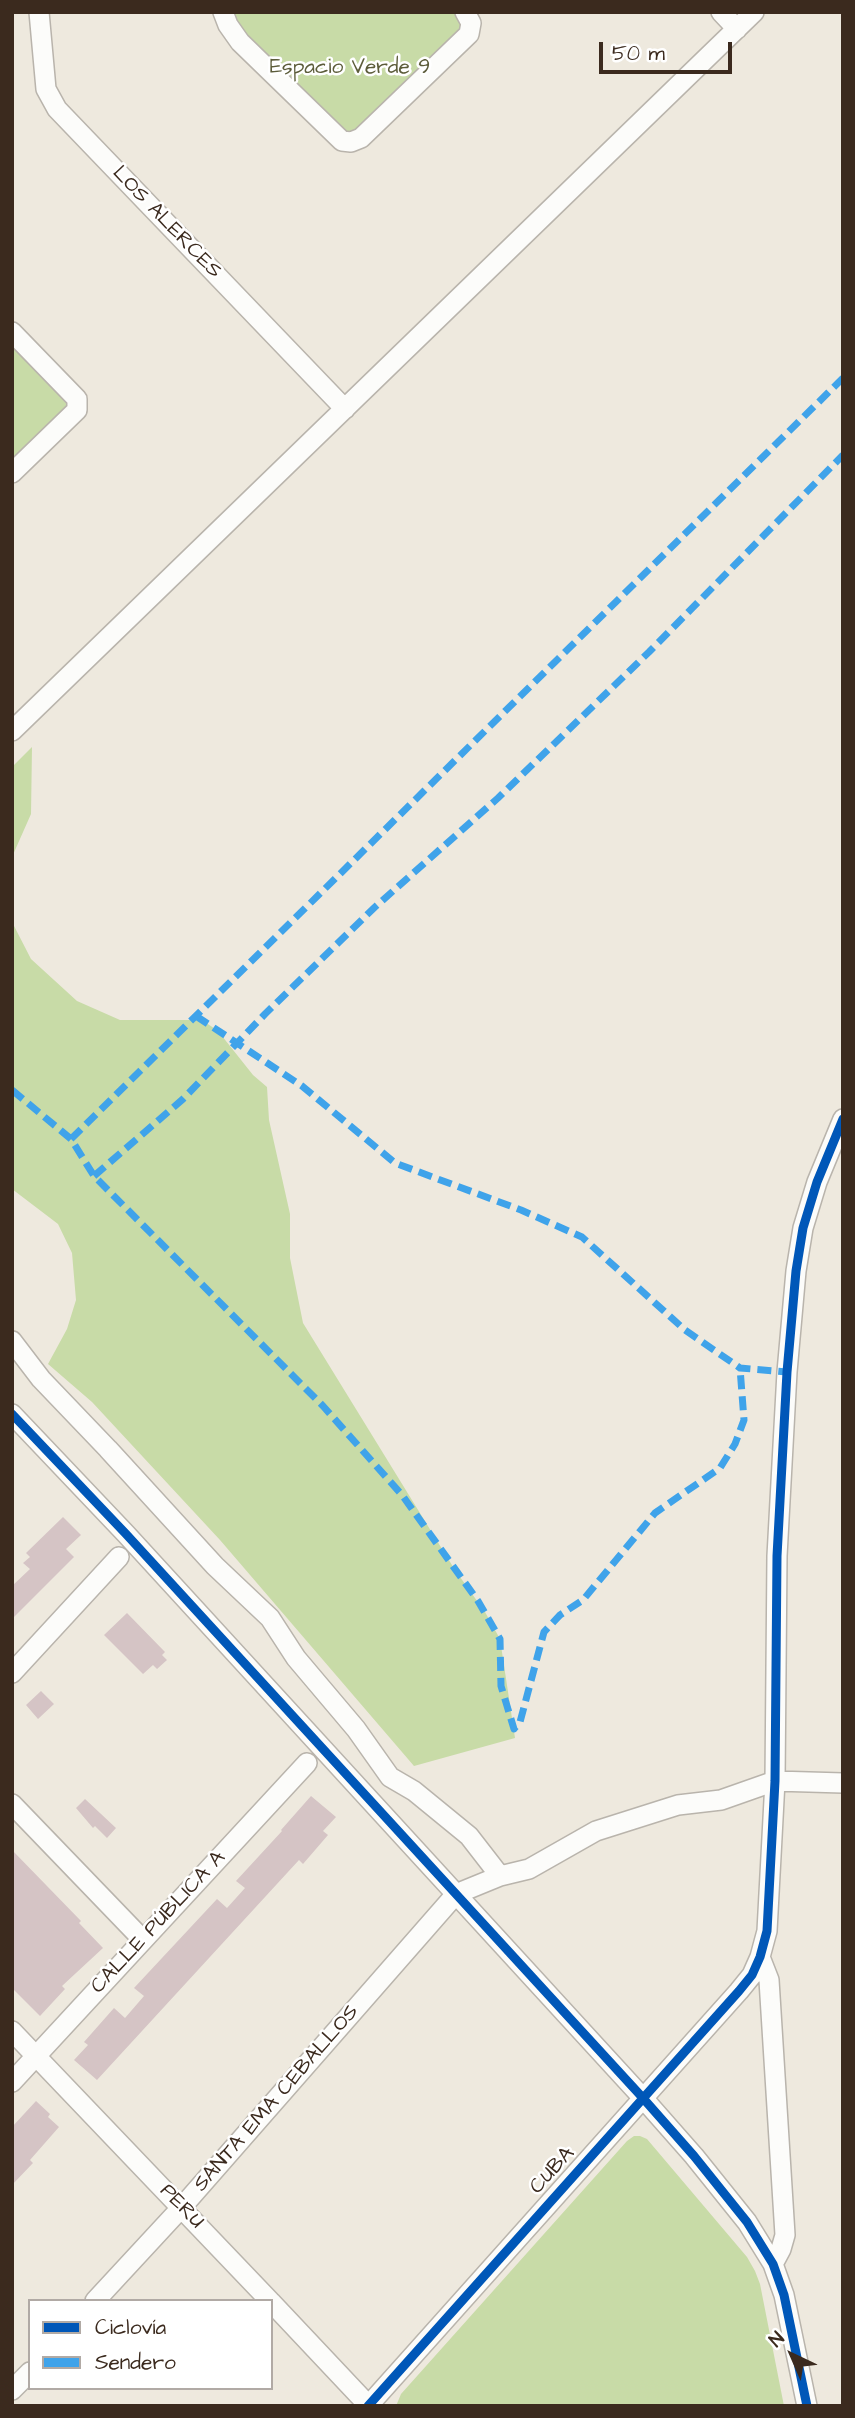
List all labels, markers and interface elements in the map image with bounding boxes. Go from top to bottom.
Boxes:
scale bar [603,28,736,72]
text: 50 m [612,39,665,68]
park label: Espacio Verde 9 [270,56,430,82]
street label: LOS ALERCES [106,161,226,285]
street label: CALLE PÚBLICA A [86,1846,232,2000]
street label: SANTA EMA CEBALLOS [189,2001,365,2197]
street label: CUBA [525,2142,581,2200]
street label: PERU [154,2179,208,2235]
legend [28,2299,273,2390]
text: Ciclovía [95,2313,166,2342]
north arrow [757,2320,827,2390]
text: N [763,2326,791,2353]
text: Sendero [95,2348,176,2377]

